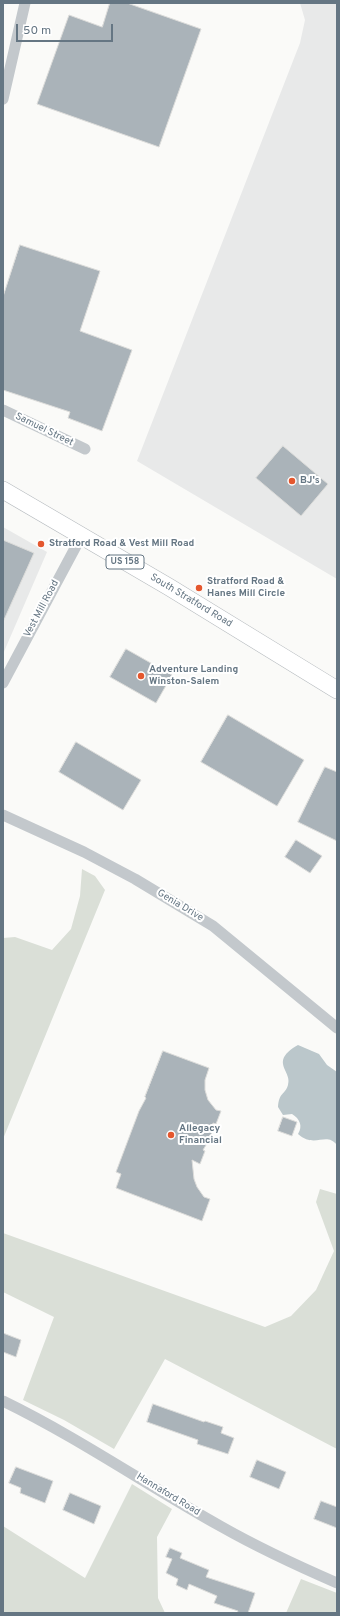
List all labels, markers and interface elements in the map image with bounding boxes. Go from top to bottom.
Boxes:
scale bar [18,16,115,42]
text: 50 m [23,23,51,39]
street label: Samuel Street [13,411,75,449]
place label: BJ's [300,475,320,487]
marker: BJ's [287,476,297,486]
place label: Stratford Road & Vest Mill Road [49,538,194,550]
marker: Stratford Road & Vest Mill Road [36,539,46,549]
road number: US 158 [106,555,144,569]
street label: South Stratford Road [148,572,234,630]
place label: Stratford Road & Hanes Mill Circle [207,576,285,600]
street label: Vest Mill Road [22,578,62,640]
marker: Stratford Road & Hanes Mill Circle [194,583,204,593]
place label: Adventure Landing Winston-Salem [149,664,238,688]
marker: Adventure Landing Winston-Salem [136,671,146,681]
street label: Genia Drive [155,888,205,924]
place label: Allegacy Financial [179,1123,222,1146]
marker: Allegacy Financial [166,1130,176,1140]
street label: Hannaford Road [134,1471,202,1519]

